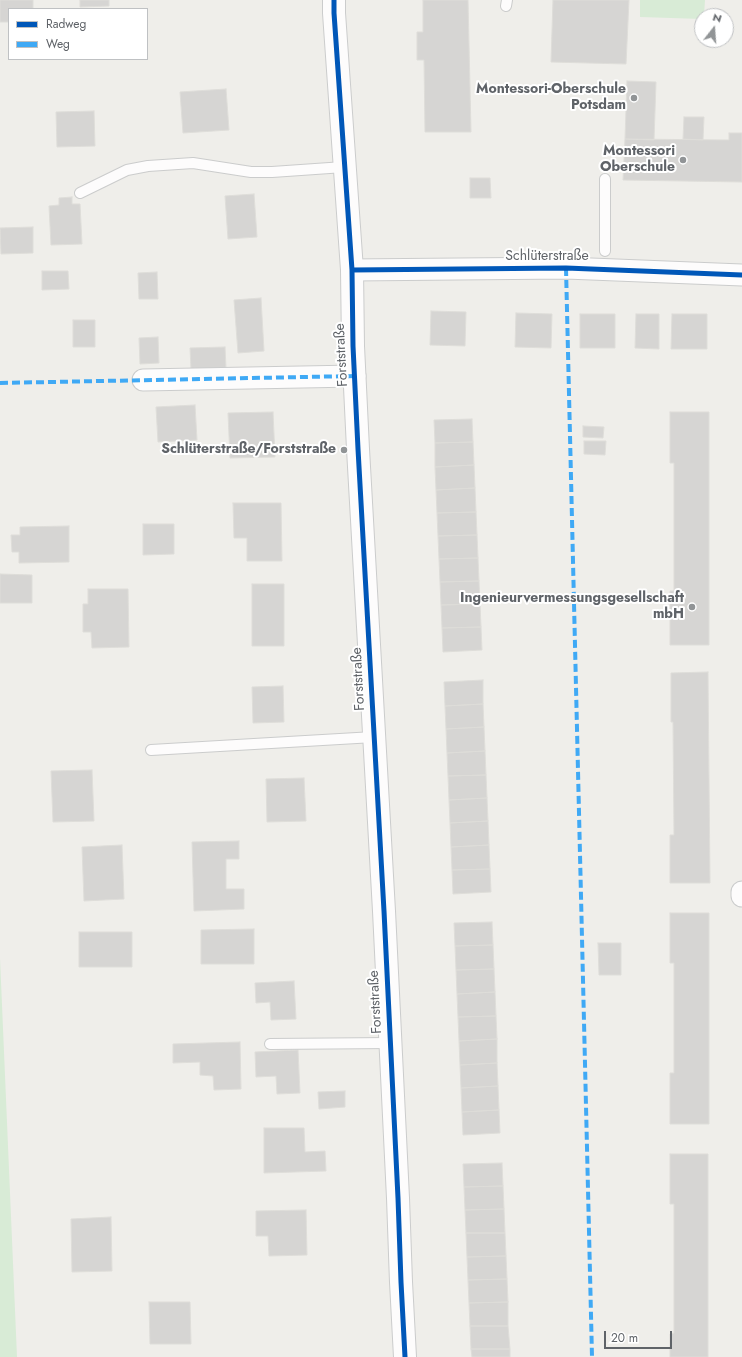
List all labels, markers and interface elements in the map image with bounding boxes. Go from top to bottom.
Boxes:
legend [8,8,148,60]
north arrow [694,8,734,48]
text: N [711,9,724,26]
text: Radweg [46,15,86,33]
text: Weg [46,35,70,53]
place label: Montessori-Oberschule Potsdam [476,82,626,114]
marker: Montessori-Oberschule Potsdam [629,93,639,103]
place label: Montessori Oberschule [600,144,675,176]
marker: Montessori Oberschule [678,155,688,165]
street label: Schlüterstraße [505,249,589,265]
street label: Forststraße [332,323,352,387]
place label: Schlüterstraße/Forststraße [161,442,336,458]
marker: Schlüterstraße/Forststraße [339,445,349,455]
place label: Ingenieurvermessungsgesellschaft mbH [460,591,684,624]
marker: Ingenieurvermessungsgesellschaft mbH [687,602,697,612]
street label: Forststraße [349,647,369,711]
street label: Forststraße [366,970,386,1034]
scale bar [606,1323,674,1349]
text: 20 m [611,1329,638,1347]

